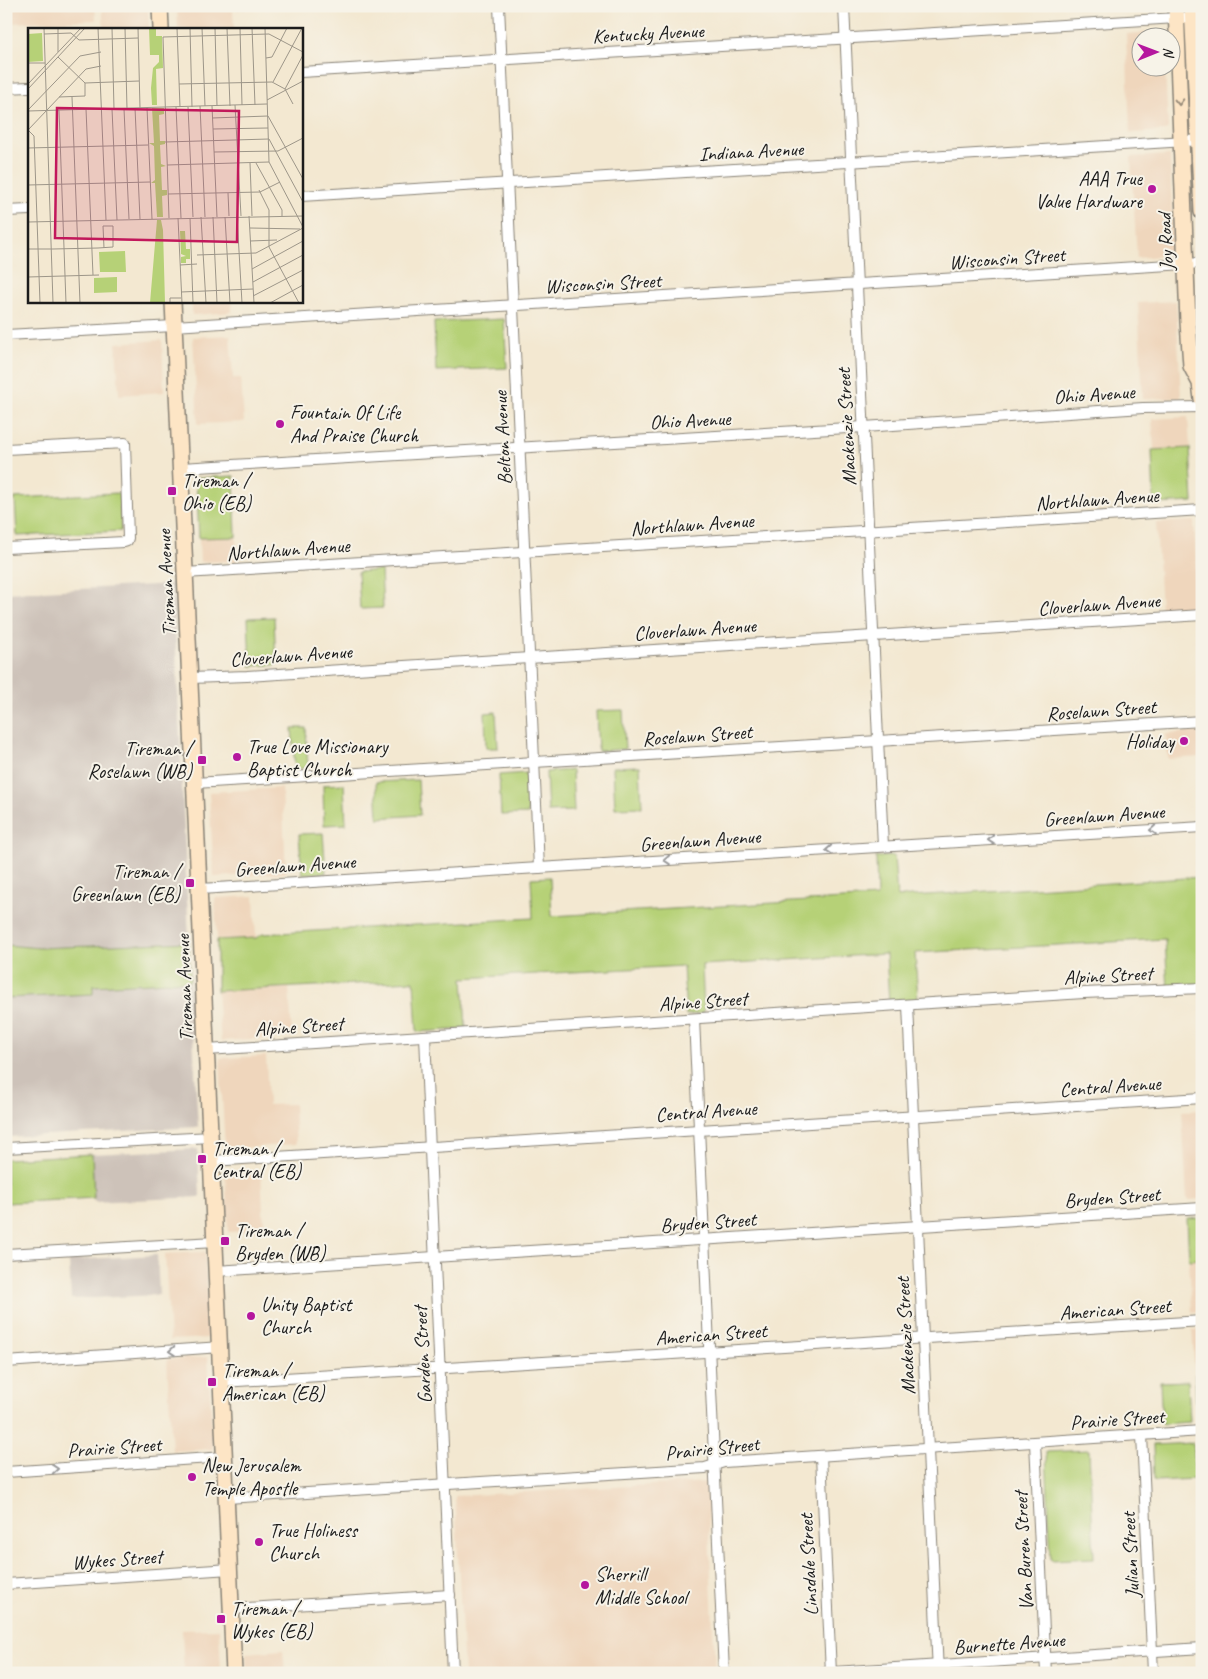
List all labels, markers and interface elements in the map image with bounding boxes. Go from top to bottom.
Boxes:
street label: Kentucky Avenue [592,18,706,49]
inset map [28,28,302,302]
north arrow [1130,28,1180,78]
text: N [1160,47,1177,59]
one-way arrow [1174,98,1184,106]
street label: Indiana Avenue [698,136,805,167]
place label: AAA True Value Hardware [1035,166,1143,214]
marker: AAA True Value Hardware [1146,183,1158,195]
street label: Joy Road [1151,209,1180,272]
street label: Wisconsin Street [948,242,1068,275]
street label: Wisconsin Street [544,268,664,299]
street label: Mackenzie Street [831,365,862,486]
street label: Ohio Avenue [1053,379,1137,410]
street label: Belton Avenue [487,389,517,486]
place label: Fountain Of Life And Praise Church [290,400,419,448]
street label: Ohio Avenue [649,406,733,435]
marker: Fountain Of Life And Praise Church [274,418,286,430]
place label: Tireman / Ohio (EB) [182,468,254,516]
street label: Northlawn Avenue [1035,483,1161,516]
marker: Tireman / Ohio (EB) [166,485,178,497]
street label: Northlawn Avenue [630,508,756,541]
street label: Tireman Avenue [151,527,182,637]
street label: Northlawn Avenue [226,533,352,566]
street label: Cloverlawn Avenue [1037,588,1162,621]
street label: Cloverlawn Avenue [633,613,758,646]
street label: Cloverlawn Avenue [229,639,354,672]
street label: Roselawn Street [1045,694,1159,727]
street label: Roselawn Street [641,719,755,752]
place label: Holiday [1126,729,1176,754]
place label: True Love Missionary Baptist Church [247,734,390,782]
marker: Holiday [1178,735,1190,747]
place label: Tireman / Roselawn (WB) [87,736,196,784]
marker: True Love Missionary Baptist Church [231,751,243,763]
marker: Tireman / Roselawn (WB) [196,754,208,766]
street label: Greenlawn Avenue [1043,799,1167,832]
street label: Greenlawn Avenue [639,824,763,857]
one-way arrow [1149,824,1157,835]
one-way arrow [987,834,995,845]
one-way arrow [824,844,832,855]
street label: Greenlawn Avenue [234,849,358,882]
one-way arrow [662,854,670,865]
place label: Tireman / Greenlawn (EB) [71,859,184,907]
marker: Tireman / Greenlawn (EB) [184,877,196,889]
street label: Tireman Avenue [170,933,199,1042]
street label: Alpine Street [1063,961,1156,990]
street label: Alpine Street [658,986,751,1017]
street label: Alpine Street [254,1011,347,1042]
street label: Central Avenue [1059,1070,1163,1102]
street label: Central Avenue [655,1095,759,1127]
place label: Tireman / Central (EB) [212,1136,303,1184]
marker: Tireman / Central (EB) [196,1153,208,1165]
street label: Bryden Street [1063,1182,1163,1213]
street label: Bryden Street [659,1207,759,1238]
place label: Tireman / Bryden (WB) [235,1218,327,1266]
marker: Tireman / Bryden (WB) [219,1235,231,1247]
street label: Mackenzie Street [890,1274,921,1395]
place label: Unity Baptist Church [261,1292,354,1340]
street label: American Street [1059,1293,1174,1326]
street label: Garden Street [407,1302,438,1404]
marker: Unity Baptist Church [245,1310,257,1322]
street label: American Street [655,1318,770,1351]
one-way arrow [168,1345,176,1356]
place label: Tireman / American (EB) [222,1358,326,1406]
marker: Tireman / American (EB) [206,1376,218,1388]
street label: Prairie Street [1069,1404,1167,1435]
street label: Prairie Street [664,1431,763,1466]
street label: Prairie Street [66,1432,164,1463]
place label: New Jerusalem Temple Apostle [202,1453,303,1501]
one-way arrow [51,1463,59,1474]
marker: New Jerusalem Temple Apostle [186,1471,198,1483]
street label: Van Buren Street [1008,1487,1039,1611]
street label: Julian Street [1116,1509,1145,1599]
street label: Linsdale Street [793,1511,824,1617]
place label: True Holiness Church [269,1518,359,1566]
marker: True Holiness Church [253,1536,265,1548]
street label: Wykes Street [71,1544,166,1575]
place label: Sherrill Middle School [595,1562,690,1610]
marker: Sherrill Middle School [579,1579,591,1591]
place label: Tireman / Wykes (EB) [231,1596,314,1644]
marker: Tireman / Wykes (EB) [215,1613,227,1625]
street label: Burnette Avenue [953,1627,1067,1660]

